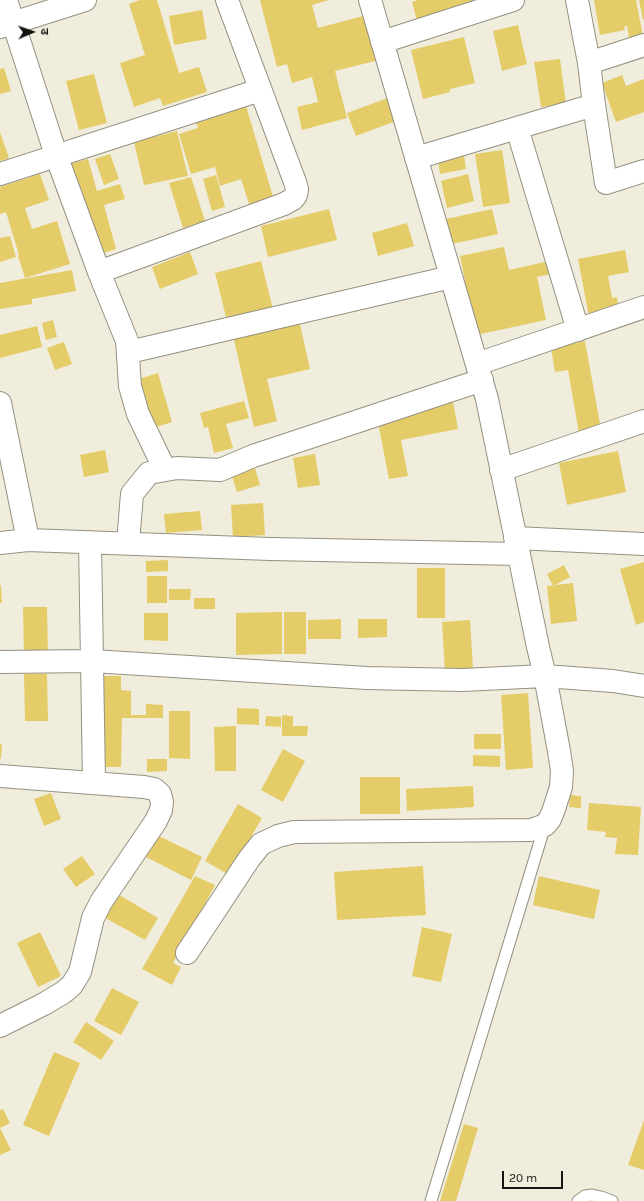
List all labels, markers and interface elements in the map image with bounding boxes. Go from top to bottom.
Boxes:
north arrow [12,12,52,52]
text: उ [38,28,51,35]
scale bar [504,1163,565,1189]
text: 20 m [509,1171,537,1185]

